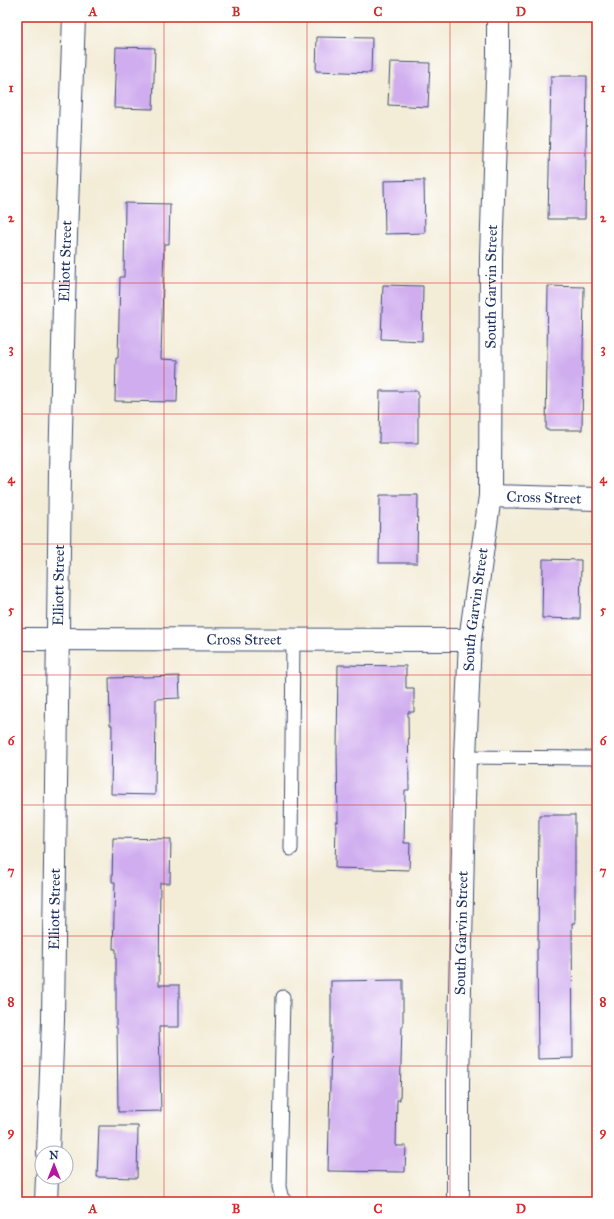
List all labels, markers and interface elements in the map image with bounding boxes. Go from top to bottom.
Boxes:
text: A [88,4,98,20]
text: B [232,4,241,20]
text: C [374,4,383,20]
text: D [516,4,526,20]
text: 1 [8,80,14,96]
text: 1 [600,80,606,96]
text: 2 [8,210,15,226]
text: 2 [600,210,607,226]
street label: Elliott Street [55,219,76,302]
street label: South Garvin Street [482,223,501,349]
text: 3 [8,341,14,357]
text: 3 [600,341,606,357]
text: 4 [7,471,15,487]
text: 4 [599,471,607,487]
street label: Cross Street [506,487,582,508]
street label: Elliott Street [49,543,68,626]
street label: South Garvin Street [460,546,492,672]
text: 5 [8,602,15,618]
text: 5 [600,602,607,618]
street label: Cross Street [206,630,282,649]
text: 6 [8,733,16,749]
text: 6 [600,733,608,749]
text: 7 [8,863,15,879]
text: 7 [600,863,607,879]
street label: Elliott Street [45,867,64,950]
street label: South Garvin Street [451,870,472,995]
text: 8 [8,994,15,1010]
text: 8 [600,994,607,1010]
text: 9 [8,1124,15,1140]
text: 9 [600,1124,607,1140]
north arrow [34,1145,74,1185]
text: N [49,1149,59,1162]
text: A [88,1201,98,1217]
text: B [232,1201,241,1217]
text: C [374,1201,383,1217]
text: D [516,1201,526,1217]

